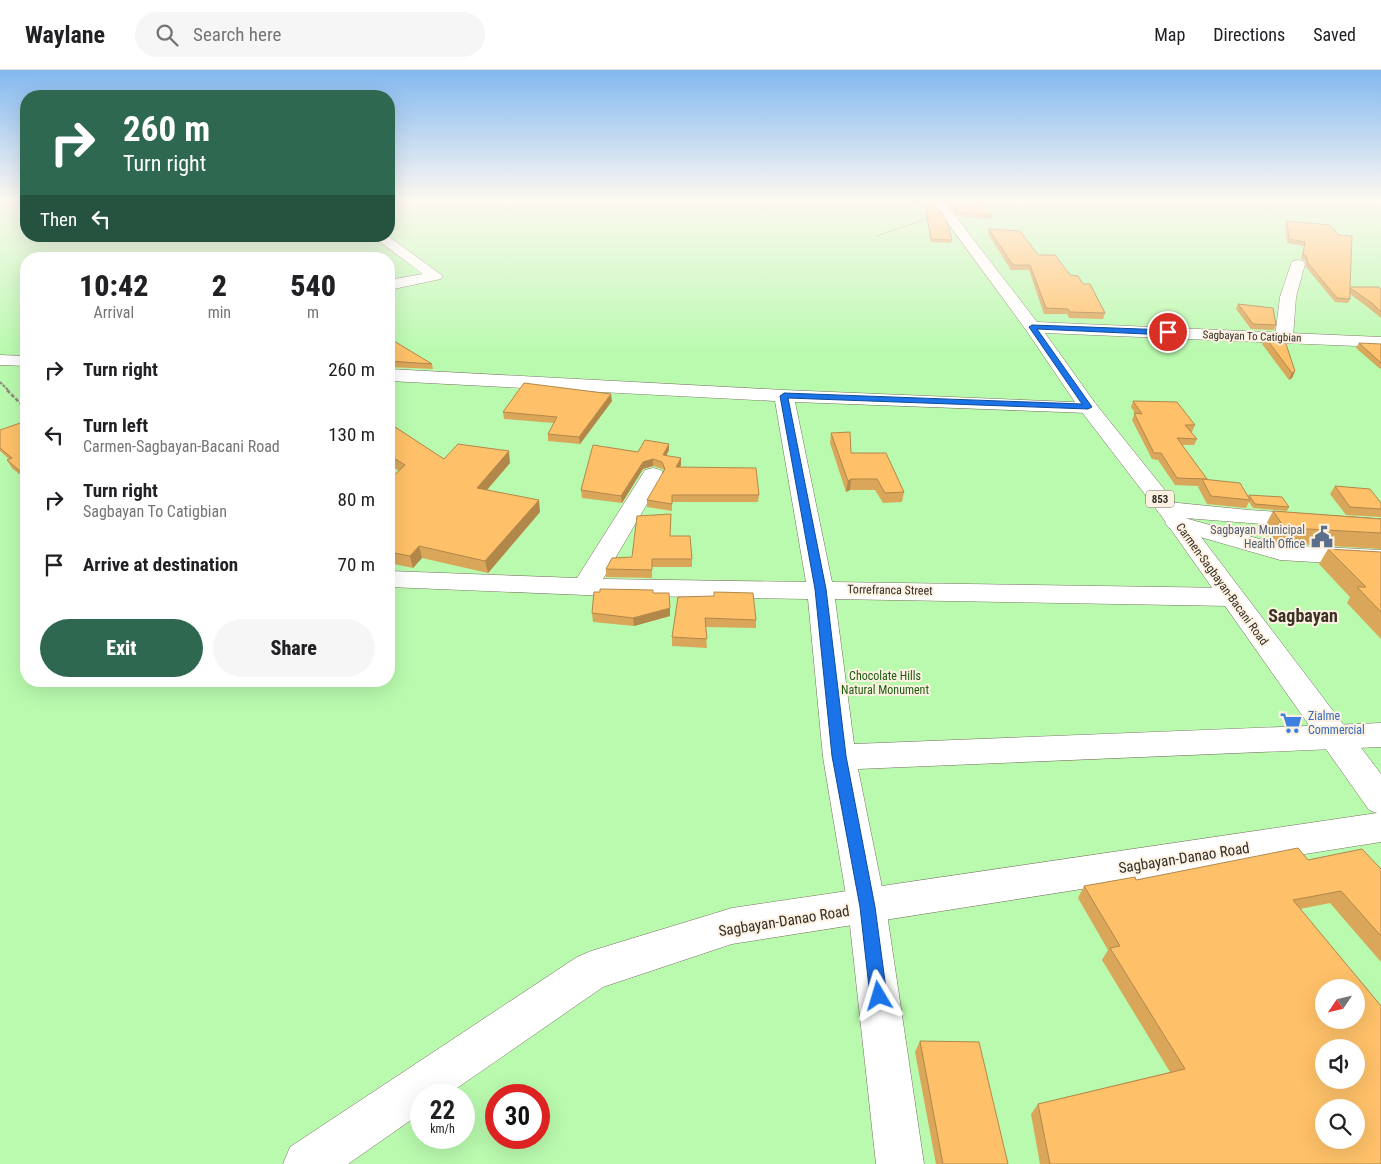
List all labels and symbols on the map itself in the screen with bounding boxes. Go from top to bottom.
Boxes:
pin [1147,311,1189,353]
street label: Sagbayan To Catigbian [1202,328,1302,345]
road number: 853 [1146,490,1174,508]
street label: Carmen-Sagbayan-Bacani Road [1173,520,1271,648]
place label: Sagbayan Municipal Health Office [1210,523,1305,551]
public building icon: Sagbayan Municipal Health Office [1309,524,1335,550]
street label: Torrefranca Street [847,582,933,598]
district label: Sagbayan [1268,605,1338,626]
park label: Chocolate Hills Natural Monument [841,669,929,697]
place label: Zialme Commercial [1308,709,1365,737]
supermarket icon: Zialme Commercial [1278,710,1304,736]
street label: Sagbayan-Danao Road [1117,839,1251,877]
street label: Sagbayan-Danao Road [717,902,851,940]
position arrow [852,969,904,1021]
north arrow [1315,979,1365,1029]
speed limit sign: 30 [485,1084,550,1149]

